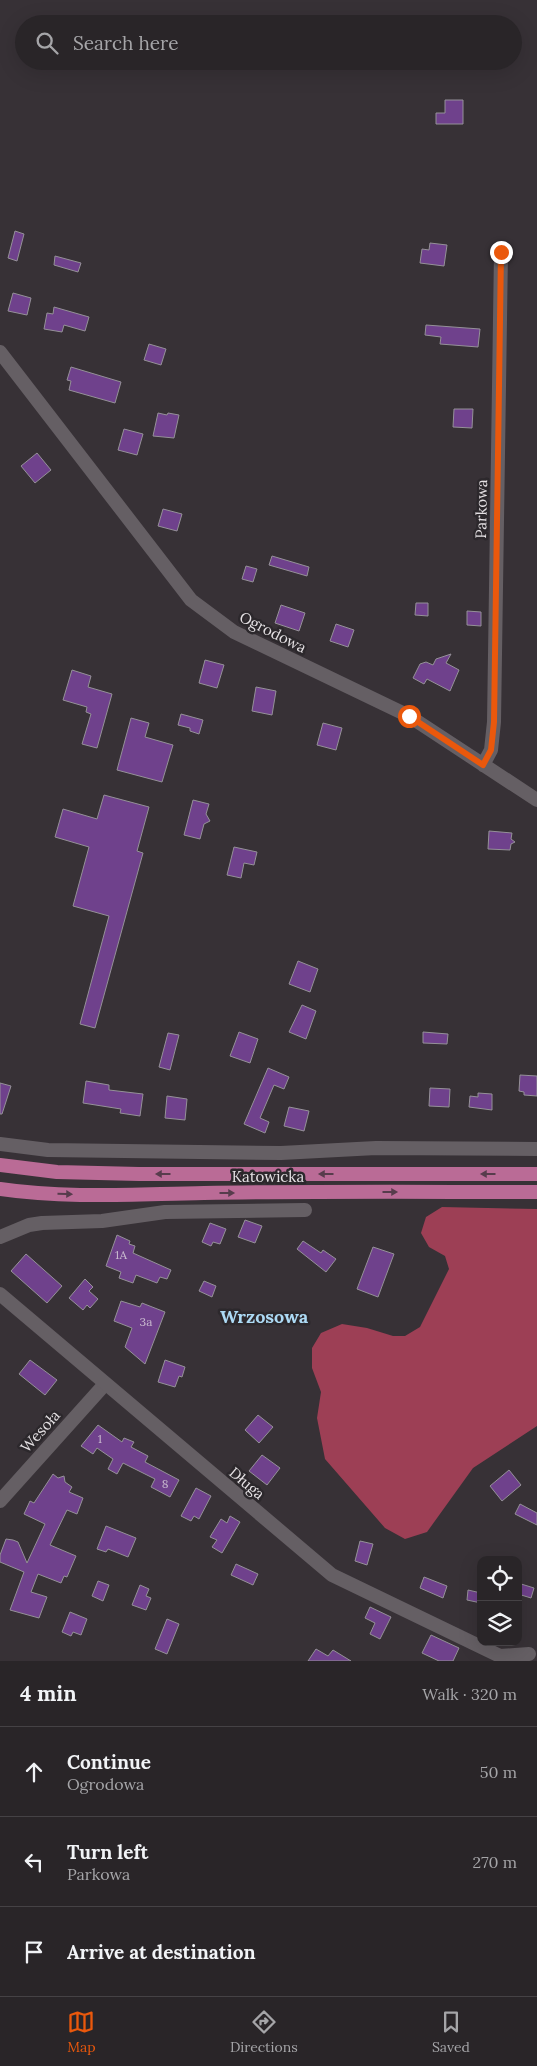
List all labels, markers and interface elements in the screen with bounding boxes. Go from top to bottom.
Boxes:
search box [15,15,522,70]
icon: search [33,29,61,57]
text: Search here [73,31,179,55]
route end [490,241,513,264]
street label: Parkowa [471,479,491,539]
street label: Ogrodowa [236,607,310,657]
route start [398,705,421,728]
street label: Katowicka [232,1167,304,1186]
one-way arrow [155,1170,171,1178]
one-way arrow [318,1170,334,1178]
one-way arrow [480,1170,496,1178]
one-way arrow [219,1188,235,1196]
one-way arrow [382,1188,398,1196]
one-way arrow [57,1190,73,1198]
house number: 1A [115,1247,127,1262]
district label: Wrzosowa [220,1305,309,1328]
house number: 3a [140,1314,152,1329]
street label: Wesoła [16,1406,64,1456]
house number: 1 [98,1431,102,1446]
street label: Długa [225,1463,269,1503]
house number: 8 [162,1476,169,1491]
map controls [477,1556,522,1646]
button: locate [477,1556,522,1601]
button: layers [477,1601,522,1646]
text: 4 min [20,1680,77,1707]
text: Walk · 320 m [422,1684,517,1704]
text: Continue [67,1750,151,1774]
icon: ahead [20,1758,48,1786]
text: 50 m [480,1762,517,1782]
text: Ogrodowa [67,1774,144,1794]
text: Turn left [67,1840,148,1864]
icon: left [20,1848,48,1876]
text: 270 m [473,1852,517,1872]
text: Parkowa [67,1864,130,1884]
icon: arrive [20,1938,48,1966]
text: Arrive at destination [67,1940,256,1964]
tab: Map [67,2008,96,2056]
tab: Directions [230,2008,298,2056]
tab: Saved [432,2008,470,2056]

